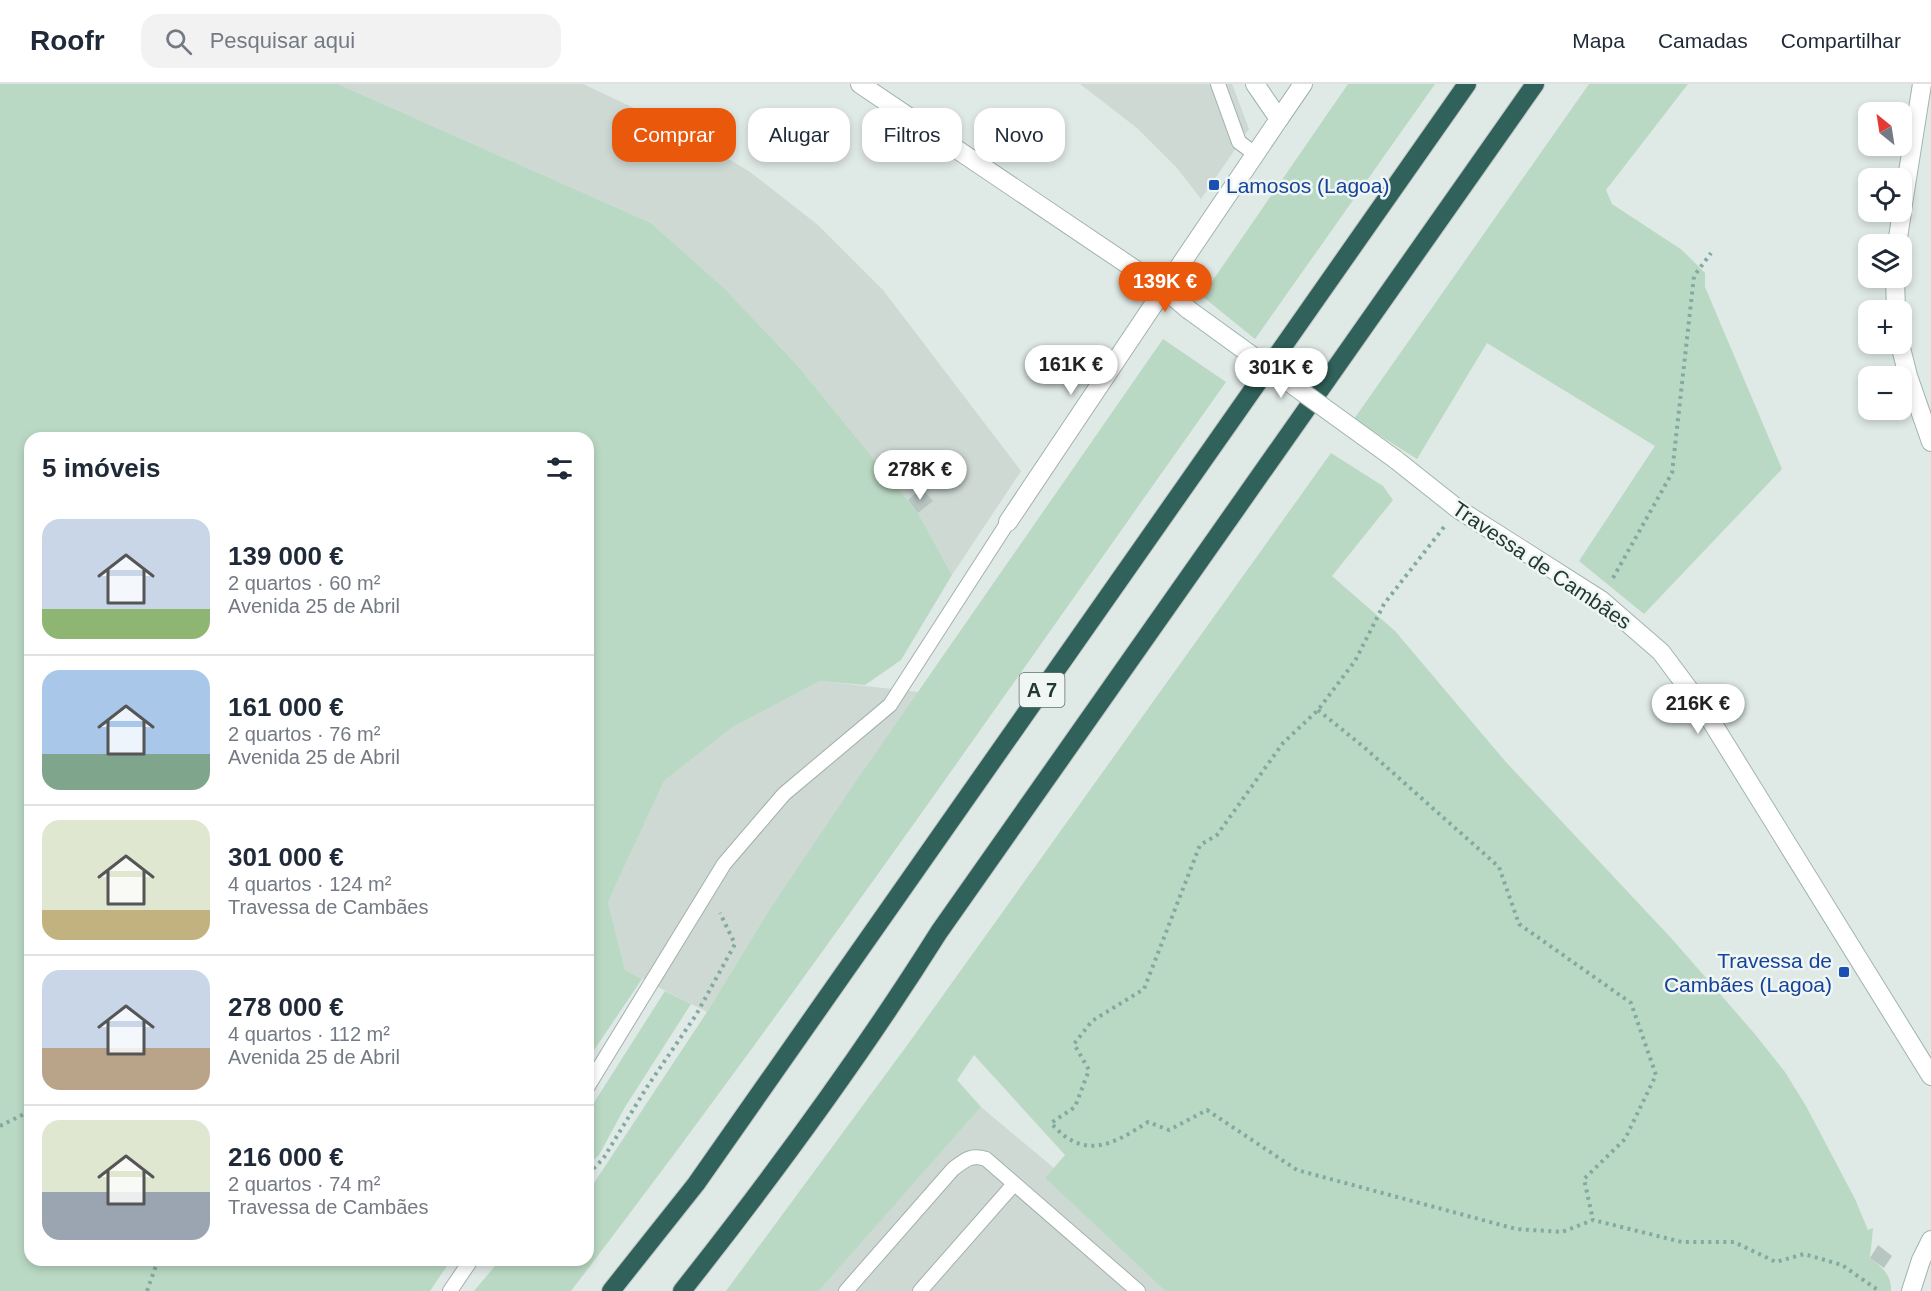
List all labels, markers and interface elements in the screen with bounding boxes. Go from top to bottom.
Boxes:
search box [141,14,561,68]
text: Roofr [30,25,105,56]
icon: search [162,25,195,58]
text: Pesquisar aqui [210,28,355,53]
text: Mapa [1572,29,1625,52]
text: Camadas [1658,29,1748,52]
text: Compartilhar [1781,29,1901,52]
north arrow [1858,102,1912,156]
map controls [1858,102,1912,420]
chip: Comprar [612,108,736,162]
chip: Alugar [748,108,850,162]
chip: Filtros [862,108,962,162]
chip: Novo [974,108,1065,162]
button: locate [1858,168,1912,222]
place label: Lamosos (Lagoa) [1226,174,1389,197]
marker: Lamosos (Lagoa) [1207,178,1221,192]
button: layers [1858,234,1912,288]
pin: 139K € [1116,262,1214,313]
text: 139K € [1133,270,1197,292]
button: + [1858,300,1912,354]
pin: 161K € [1022,345,1120,396]
pin: 301K € [1232,348,1330,399]
text: 161K € [1039,353,1103,375]
text: 301K € [1249,356,1313,378]
button: − [1858,366,1912,420]
pin: 278K € [871,450,969,501]
icon: filters [543,452,576,485]
text: 5 imóveis [42,453,161,483]
text: 278K € [888,458,952,480]
street label: Travessa de Cambães [1448,497,1636,633]
text: 139 000 € [228,541,344,571]
icon: home [90,543,162,615]
text: 2 quartos · 60 m² [228,572,380,594]
text: Avenida 25 de Abril [228,595,400,617]
road number: A 7 [1020,673,1064,707]
pin: 216K € [1649,684,1747,735]
text: 161 000 € [228,692,344,722]
text: 216K € [1666,692,1730,714]
icon: home [90,694,162,766]
text: 2 quartos · 76 m² [228,723,380,745]
text: Avenida 25 de Abril [228,746,400,768]
text: 301 000 € [228,842,344,872]
icon: home [90,844,162,916]
text: 4 quartos · 124 m² [228,873,391,895]
text: Travessa de Cambães [228,896,428,918]
place label: Travessa de Cambães (Lagoa) [1664,949,1832,996]
marker: Travessa de Cambães (Lagoa) [1837,965,1851,979]
text: 278 000 € [228,992,344,1022]
icon: home [90,994,162,1066]
text: 4 quartos · 112 m² [228,1023,390,1045]
text: Avenida 25 de Abril [228,1046,400,1068]
text: 216 000 € [228,1142,344,1172]
icon: home [90,1144,162,1216]
text: 2 quartos · 74 m² [228,1173,380,1195]
text: Travessa de Cambães [228,1196,428,1218]

